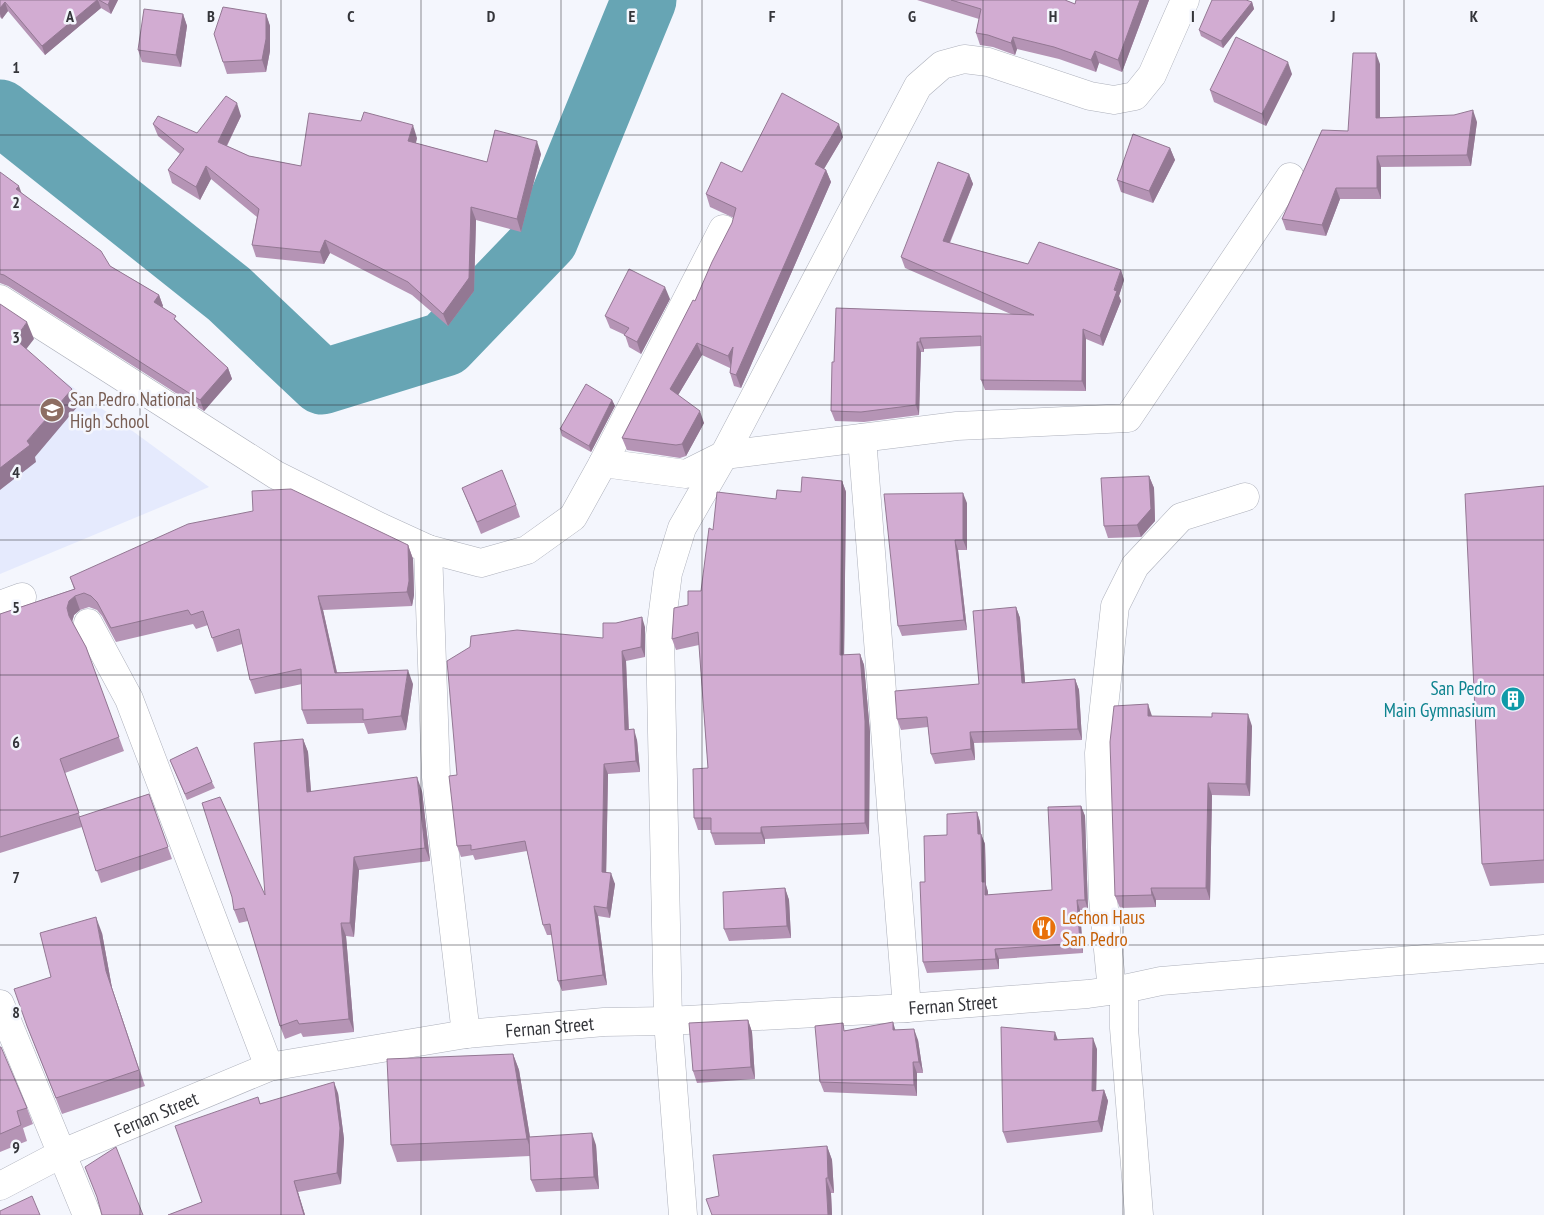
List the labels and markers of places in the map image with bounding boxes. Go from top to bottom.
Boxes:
place label: San Pedro National High School [70,387,196,433]
school or university icon: San Pedro National High School [39,397,65,423]
place label: San Pedro Main Gymnasium [1384,676,1496,722]
building icon: San Pedro Main Gymnasium [1500,686,1526,712]
place label: Lechon Haus San Pedro [1062,905,1145,951]
restaurant icon: Lechon Haus San Pedro [1031,915,1057,941]

